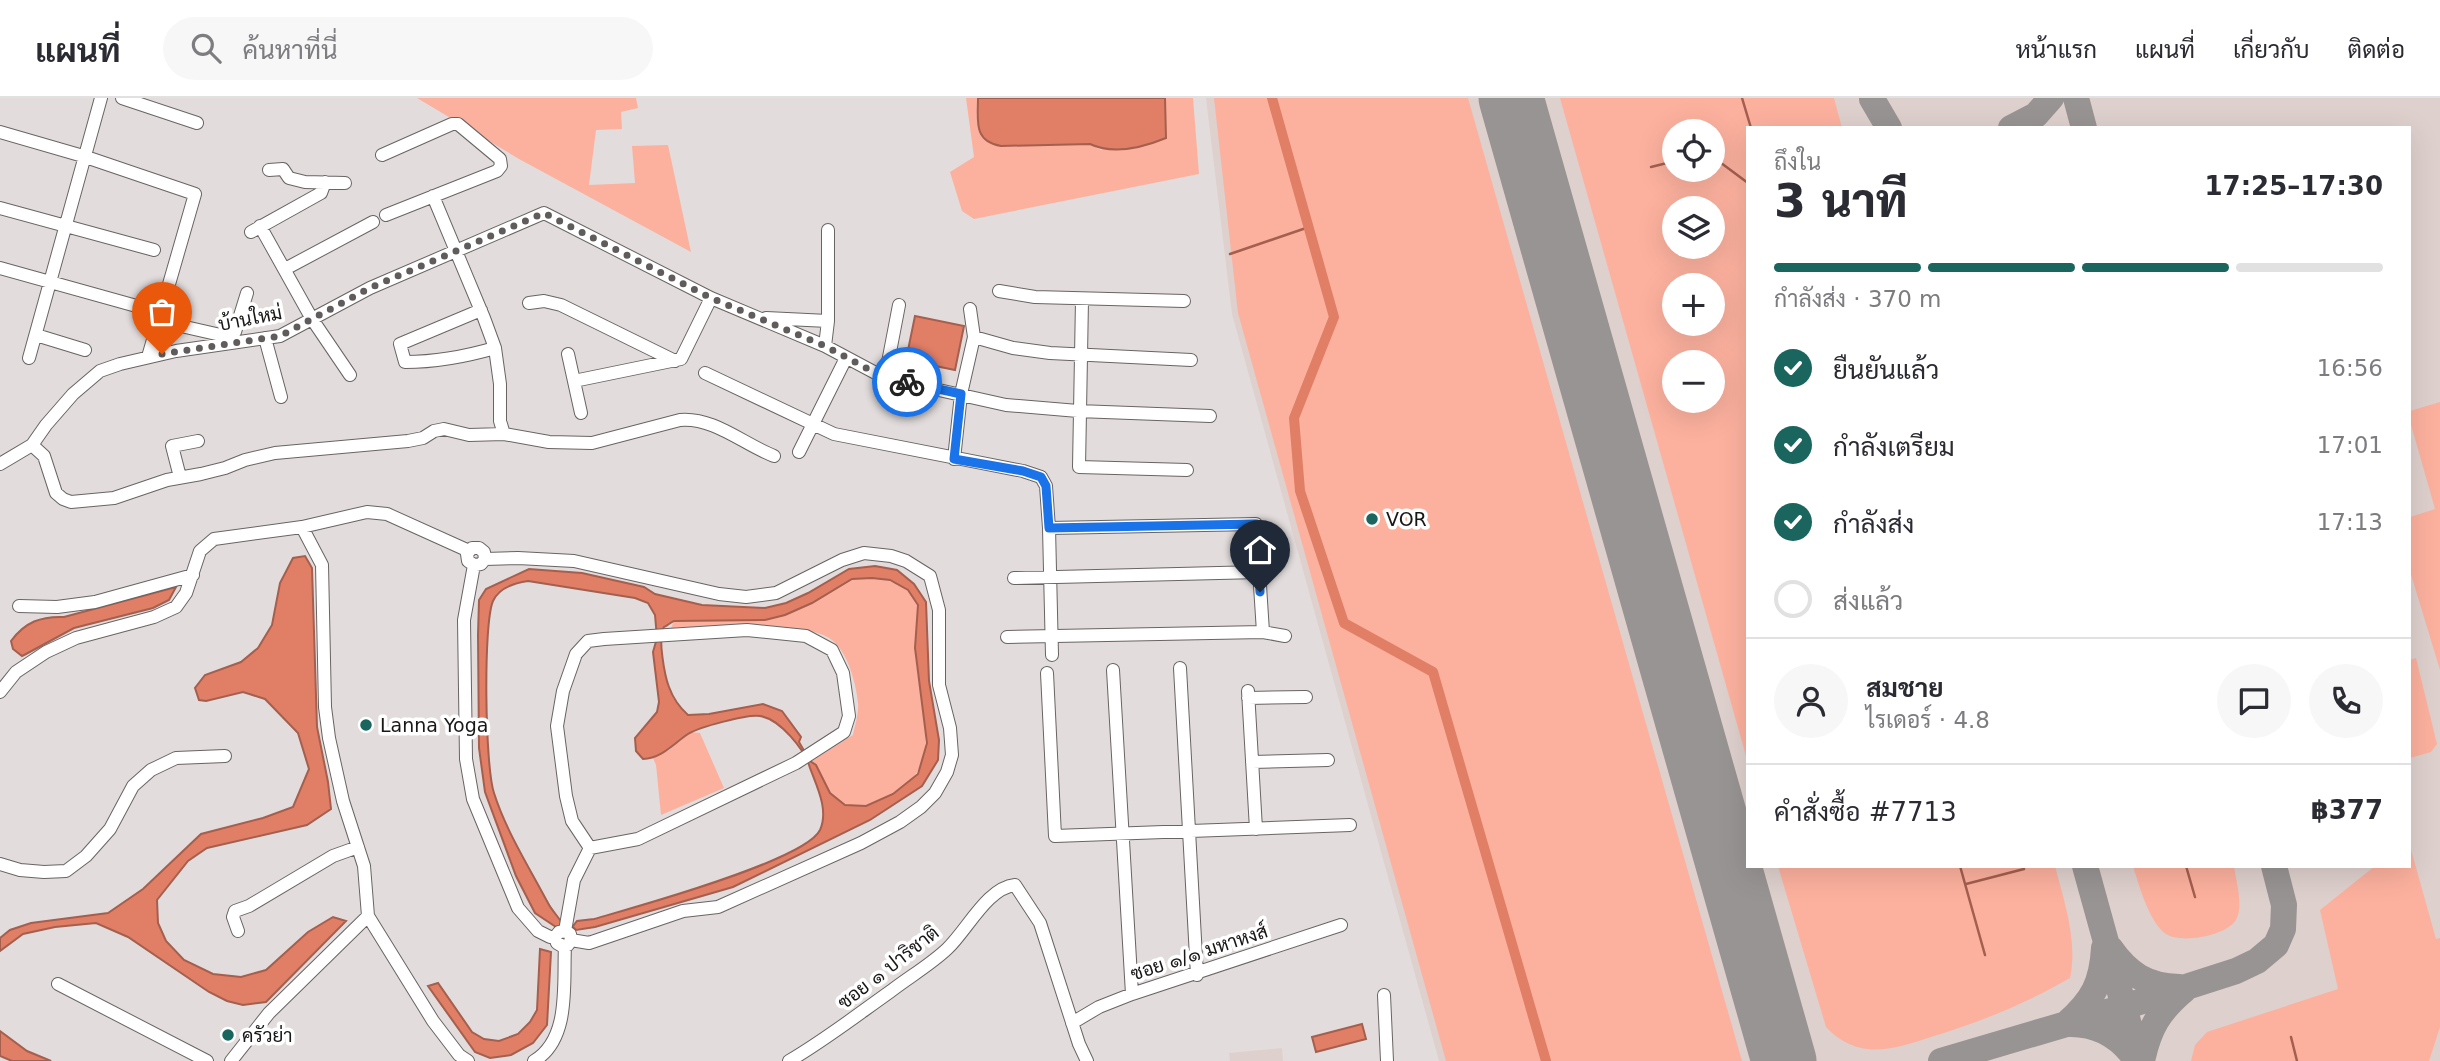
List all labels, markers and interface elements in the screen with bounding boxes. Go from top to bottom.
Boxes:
search box [163,17,653,80]
icon: search [187,29,225,67]
text: แผนที่ [35,31,121,70]
text: ค้นหาที่นี่ [243,35,338,65]
text: หน้าแรก [2016,36,2097,64]
text: แผนที่ [2135,36,2195,64]
text: เกี่ยวกับ [2233,36,2310,64]
text: ติดต่อ [2348,36,2405,64]
map controls [1662,119,1725,413]
button: locate [1662,119,1725,182]
text: ถึงใน [1774,149,1821,175]
text: 17:25–17:30 [2204,171,2383,201]
text: 3 นาที [1774,174,1907,228]
button: layers [1662,196,1725,259]
button: + [1662,273,1725,336]
pin [132,282,192,354]
text: กำลังส่ง · 370 m [1774,286,1942,312]
icon: bag [143,293,181,331]
street label: บ้านใหม่ [216,300,284,335]
courier [872,347,942,417]
icon: check [1774,349,1812,387]
button: − [1662,350,1725,413]
text: ยืนยันแล้ว [1833,355,1939,385]
text: 16:56 [2317,355,2383,381]
icon: bike [888,363,926,401]
icon: check [1774,426,1812,464]
text: กำลังเตรียม [1833,432,1955,462]
text: 17:01 [2317,432,2383,458]
icon: check [1774,503,1812,541]
place label: VOR [1386,508,1427,530]
text: กำลังส่ง [1833,509,1914,539]
text: 17:13 [2317,509,2383,535]
marker: VOR [1364,511,1380,527]
pin [1230,520,1290,592]
icon: home [1241,531,1279,569]
text: ส่งแล้ว [1833,586,1903,616]
button: person [1774,664,1848,738]
button: chat [2217,664,2291,738]
button: phone [2309,664,2383,738]
text: สมชาย [1866,673,1943,703]
text: ไรเดอร์ · 4.8 [1866,707,1990,733]
place label: Lanna Yoga [380,714,488,736]
marker: Lanna Yoga [358,717,374,733]
text: ฿377 [2311,795,2383,825]
text: คำสั่งซื้อ #7713 [1774,797,1957,827]
street label: ซอย ๑/๑ มหาหงส์ [1127,919,1270,984]
street label: ซอย ๑ ปาริชาติ [833,921,943,1013]
place label: ครัวย่า [242,1024,292,1046]
marker: ครัวย่า [220,1027,236,1043]

